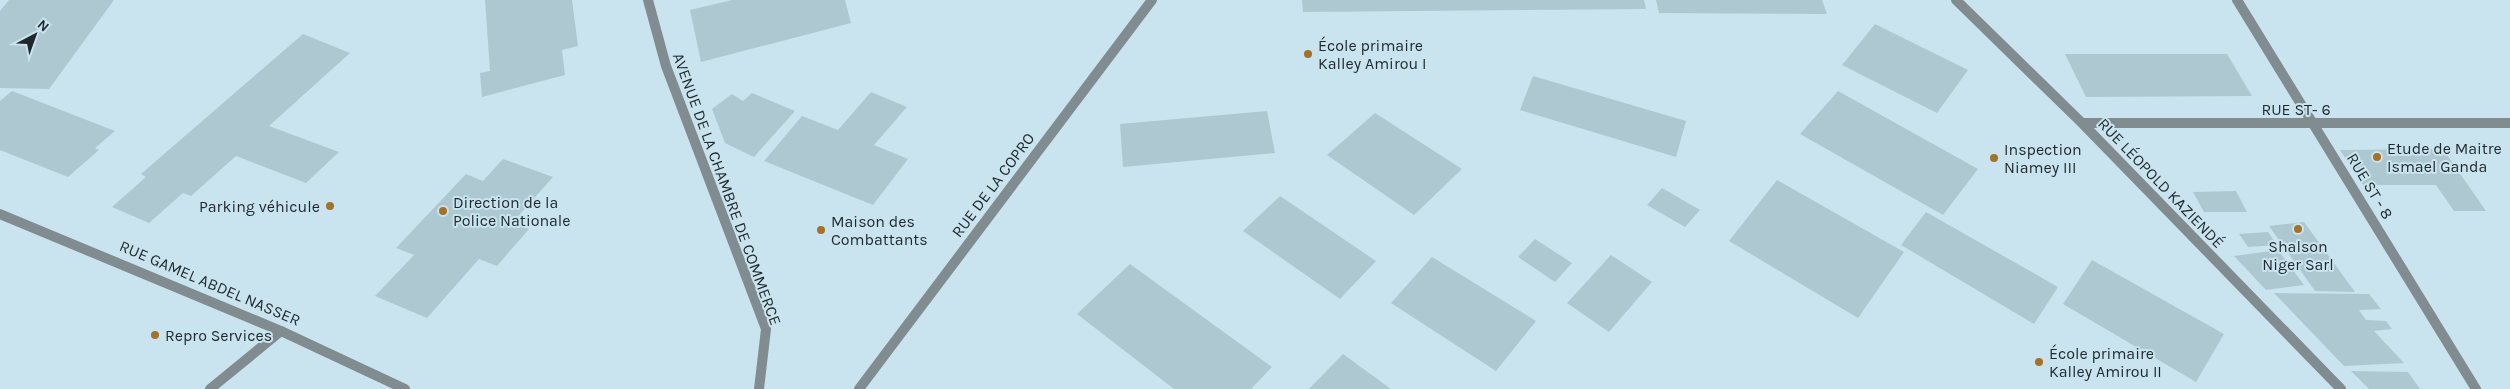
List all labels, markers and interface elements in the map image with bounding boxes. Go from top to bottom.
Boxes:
north arrow [10,10,60,60]
text: N [34,16,53,35]
place label: École primaire Kalley Amirou I [1318,36,1426,73]
marker: École primaire Kalley Amirou I [1302,48,1314,60]
street label: AVENUE DE LA CHAMBRE DE COMMERCE [669,50,785,328]
street label: RUE ST- 6 [2261,100,2331,119]
street label: RUE LÉOPOLD KAZIENDÉ [2094,114,2228,252]
street label: RUE DE LA COPRO [948,129,1038,241]
place label: Etude de Maitre Ismael Ganda [2387,139,2502,176]
place label: Inspection Niamey III [2004,140,2082,177]
street label: RUE ST - 8 [2343,150,2397,222]
marker: Etude de Maitre Ismael Ganda [2371,151,2383,163]
marker: Inspection Niamey III [1988,152,2000,164]
place label: Direction de la Police Nationale [453,193,571,230]
place label: Parking véhicule [199,197,320,216]
marker: Parking véhicule [324,200,336,212]
marker: Direction de la Police Nationale [437,205,449,217]
place label: Maison des Combattants [831,212,928,249]
marker: Shalson Niger Sarl [2292,223,2304,235]
marker: Maison des Combattants [815,224,827,236]
street label: RUE GAMEL ABDEL NASSER [117,236,303,330]
place label: Shalson Niger Sarl [2262,237,2334,274]
place label: Repro Services [165,326,272,345]
marker: Repro Services [149,329,161,341]
place label: École primaire Kalley Amirou II [2049,344,2162,381]
marker: École primaire Kalley Amirou II [2033,356,2045,368]

